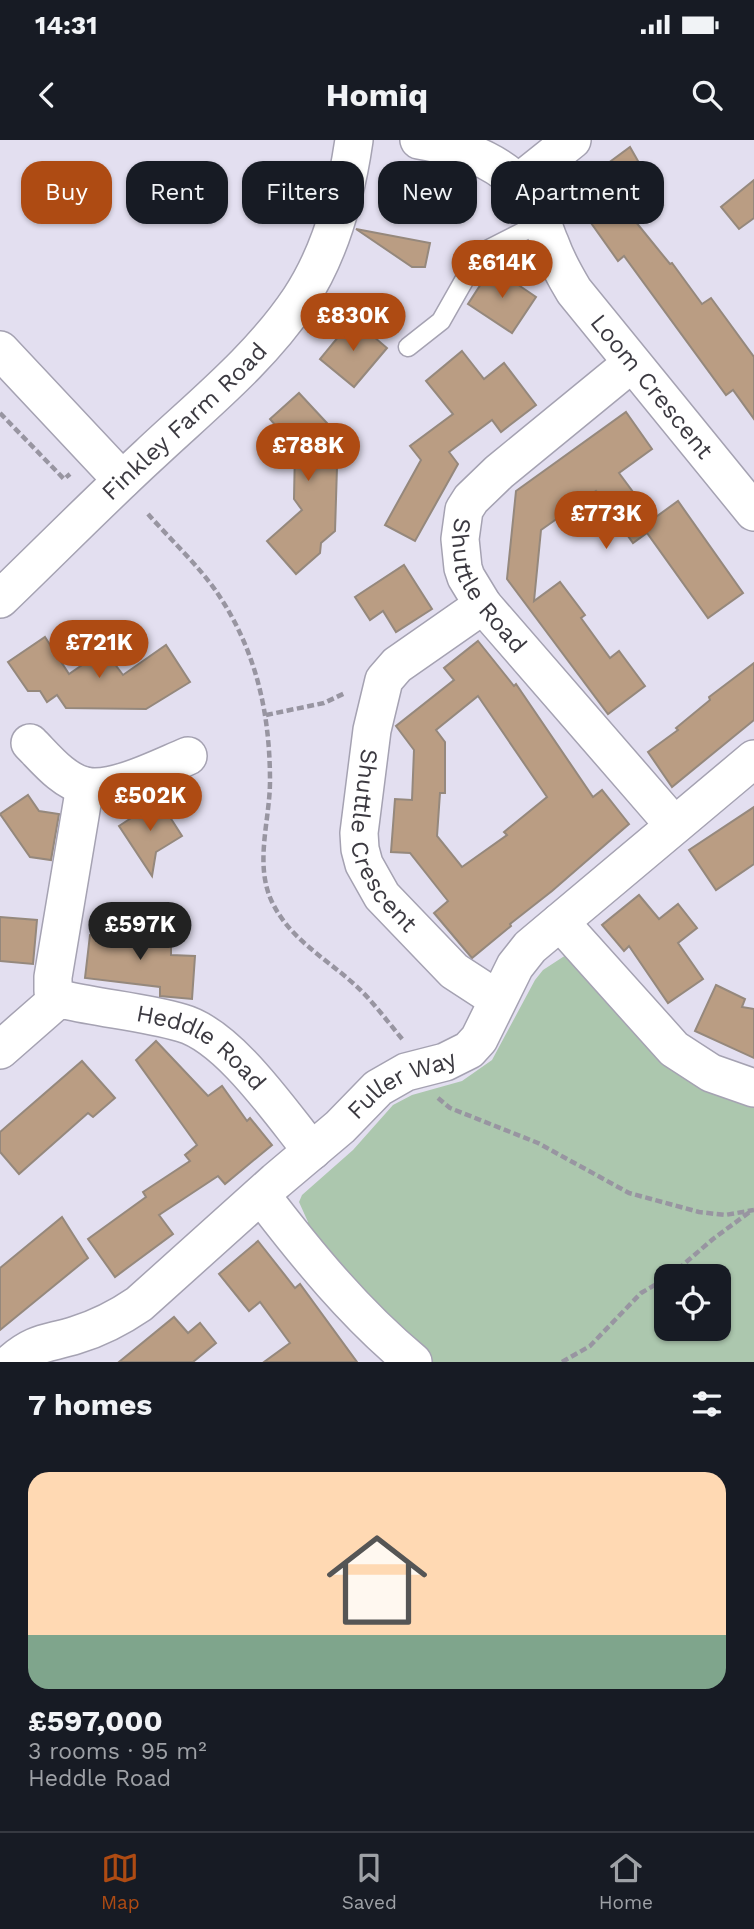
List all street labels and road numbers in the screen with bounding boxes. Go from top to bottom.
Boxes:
street label: Loom Crescent [585,308,719,464]
street label: Finkley Farm Road [96,337,273,506]
street label: Shuttle Road [445,516,532,659]
street label: Shuttle Crescent [344,747,423,938]
street label: Heddle Road [134,999,272,1096]
street label: Fuller Way [342,1044,462,1125]

